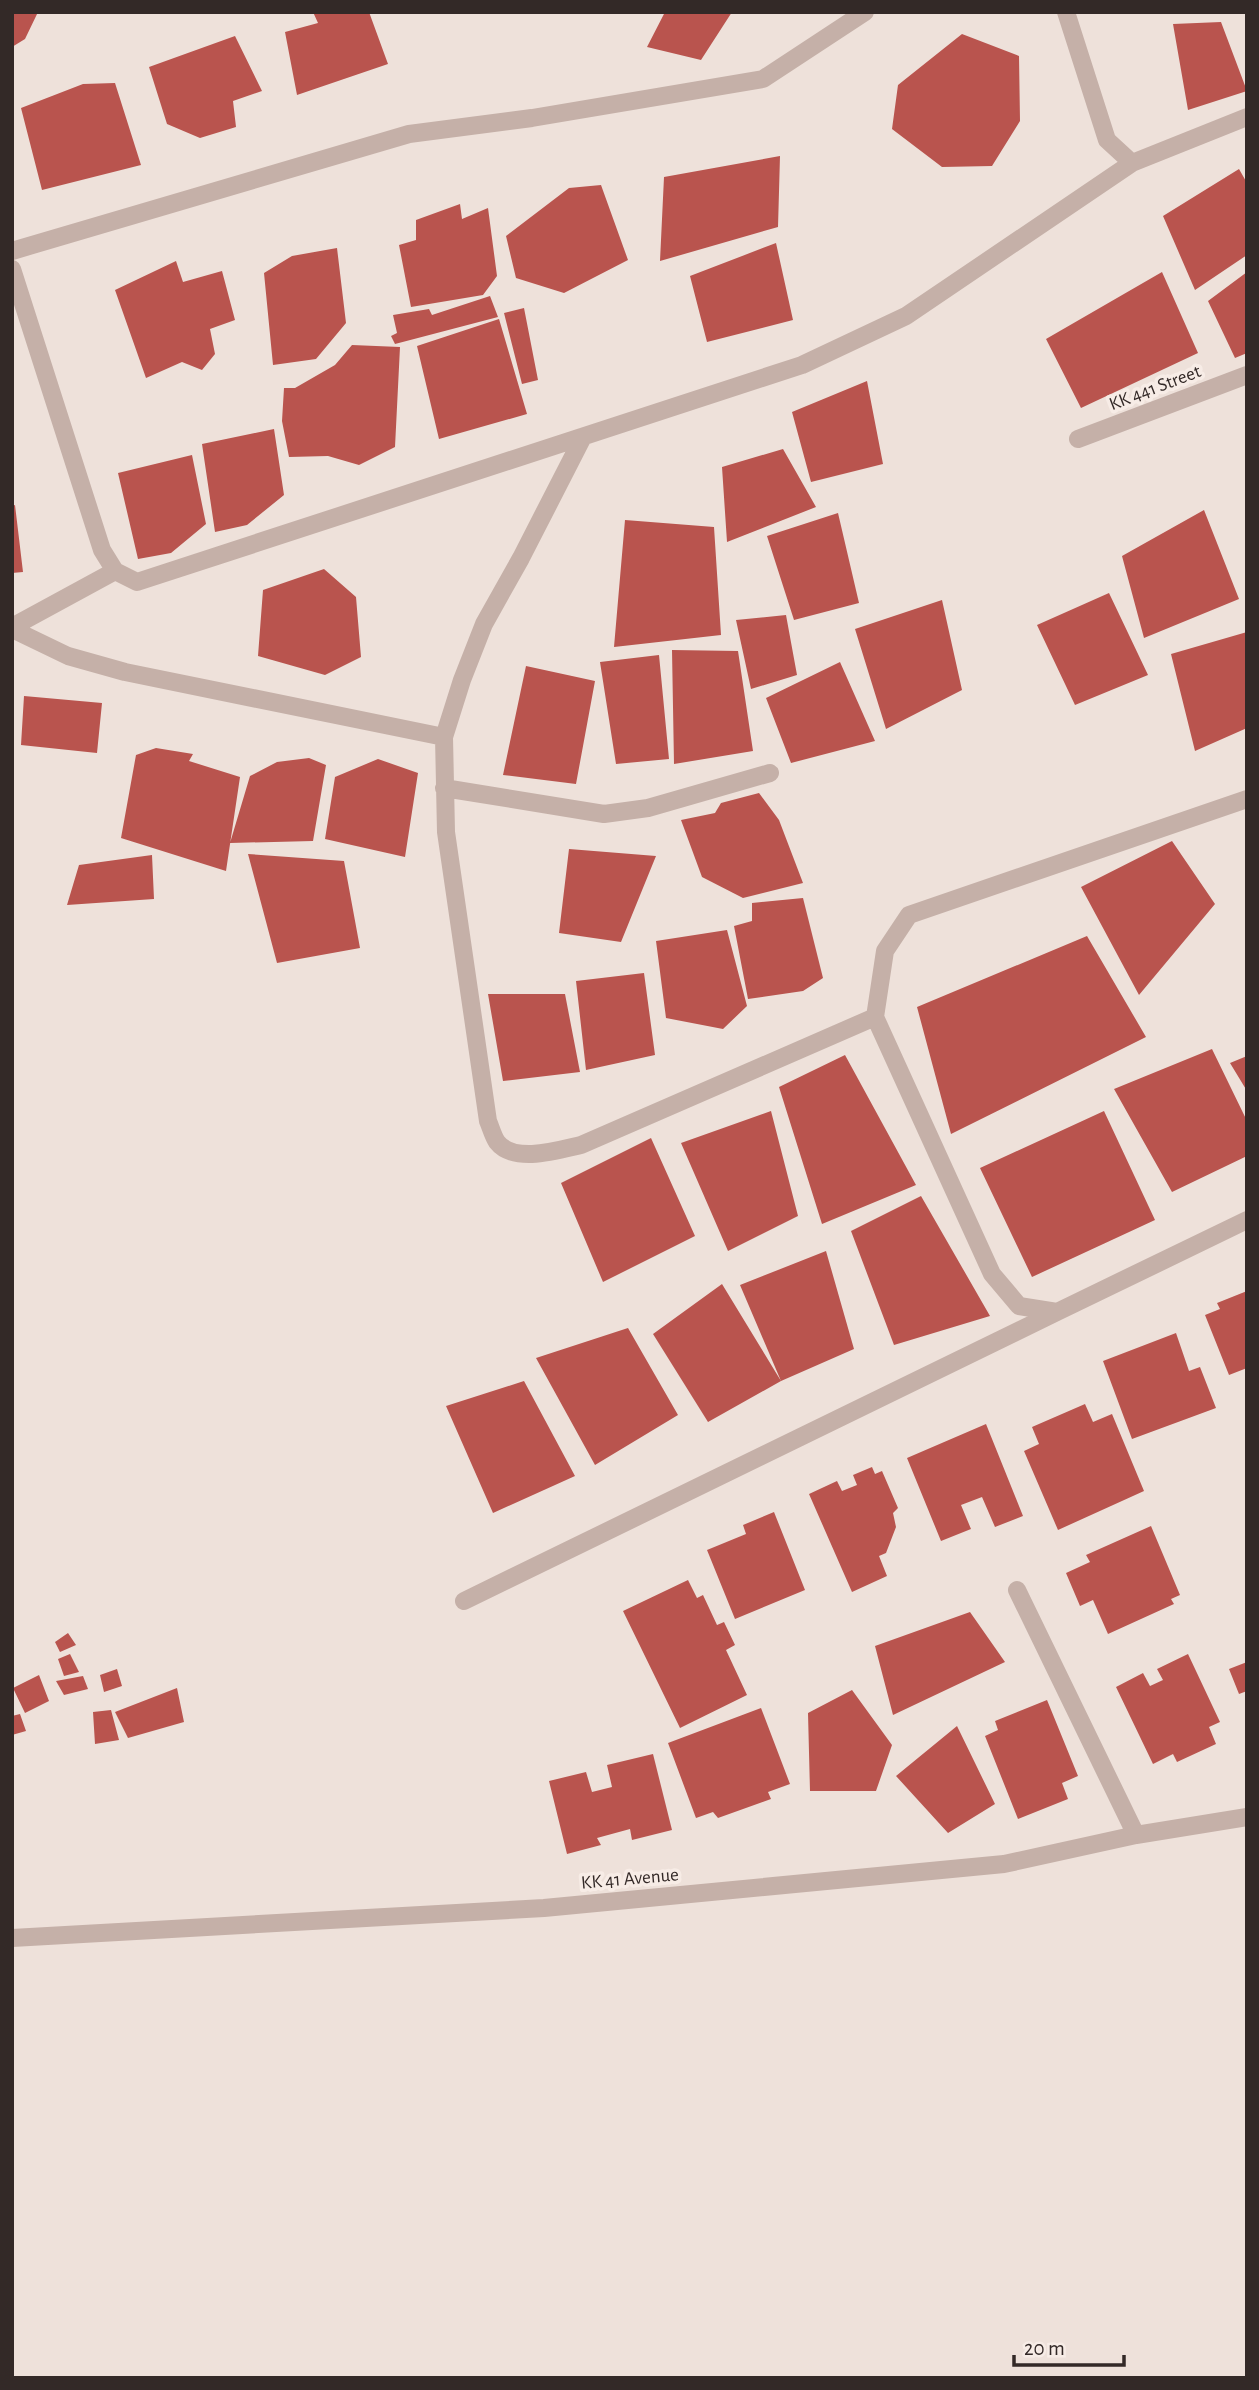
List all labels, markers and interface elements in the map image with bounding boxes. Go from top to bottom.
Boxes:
street label: KK 441 Street [1106,362,1204,414]
street label: KK 41 Avenue [580,1865,680,1893]
scale bar [1014,2324,1124,2368]
text: 20 m [1024,2338,1065,2359]

